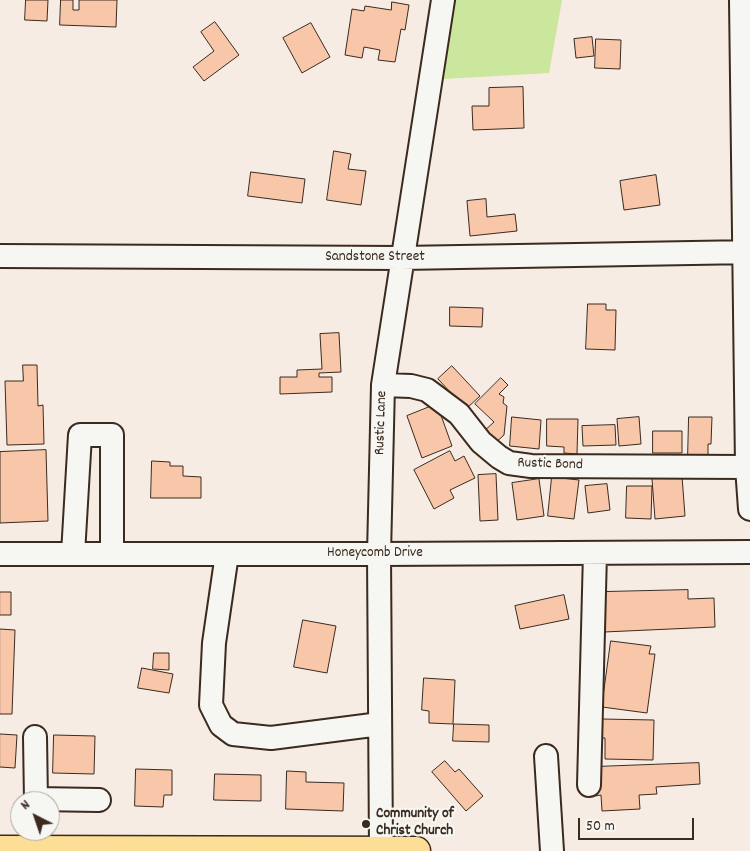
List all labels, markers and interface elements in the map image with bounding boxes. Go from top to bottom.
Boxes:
street label: Sandstone Street [325,249,425,267]
street label: Rustic Lane [372,390,392,456]
street label: Rustic Bond [517,455,583,475]
street label: Honeycomb Drive [327,545,423,563]
north arrow [10,791,60,841]
text: N [17,796,35,815]
place label: Community of Christ Church [376,806,454,841]
scale bar [580,808,696,840]
text: 50 m [586,816,615,838]
marker: Community of Christ Church [360,818,372,830]

